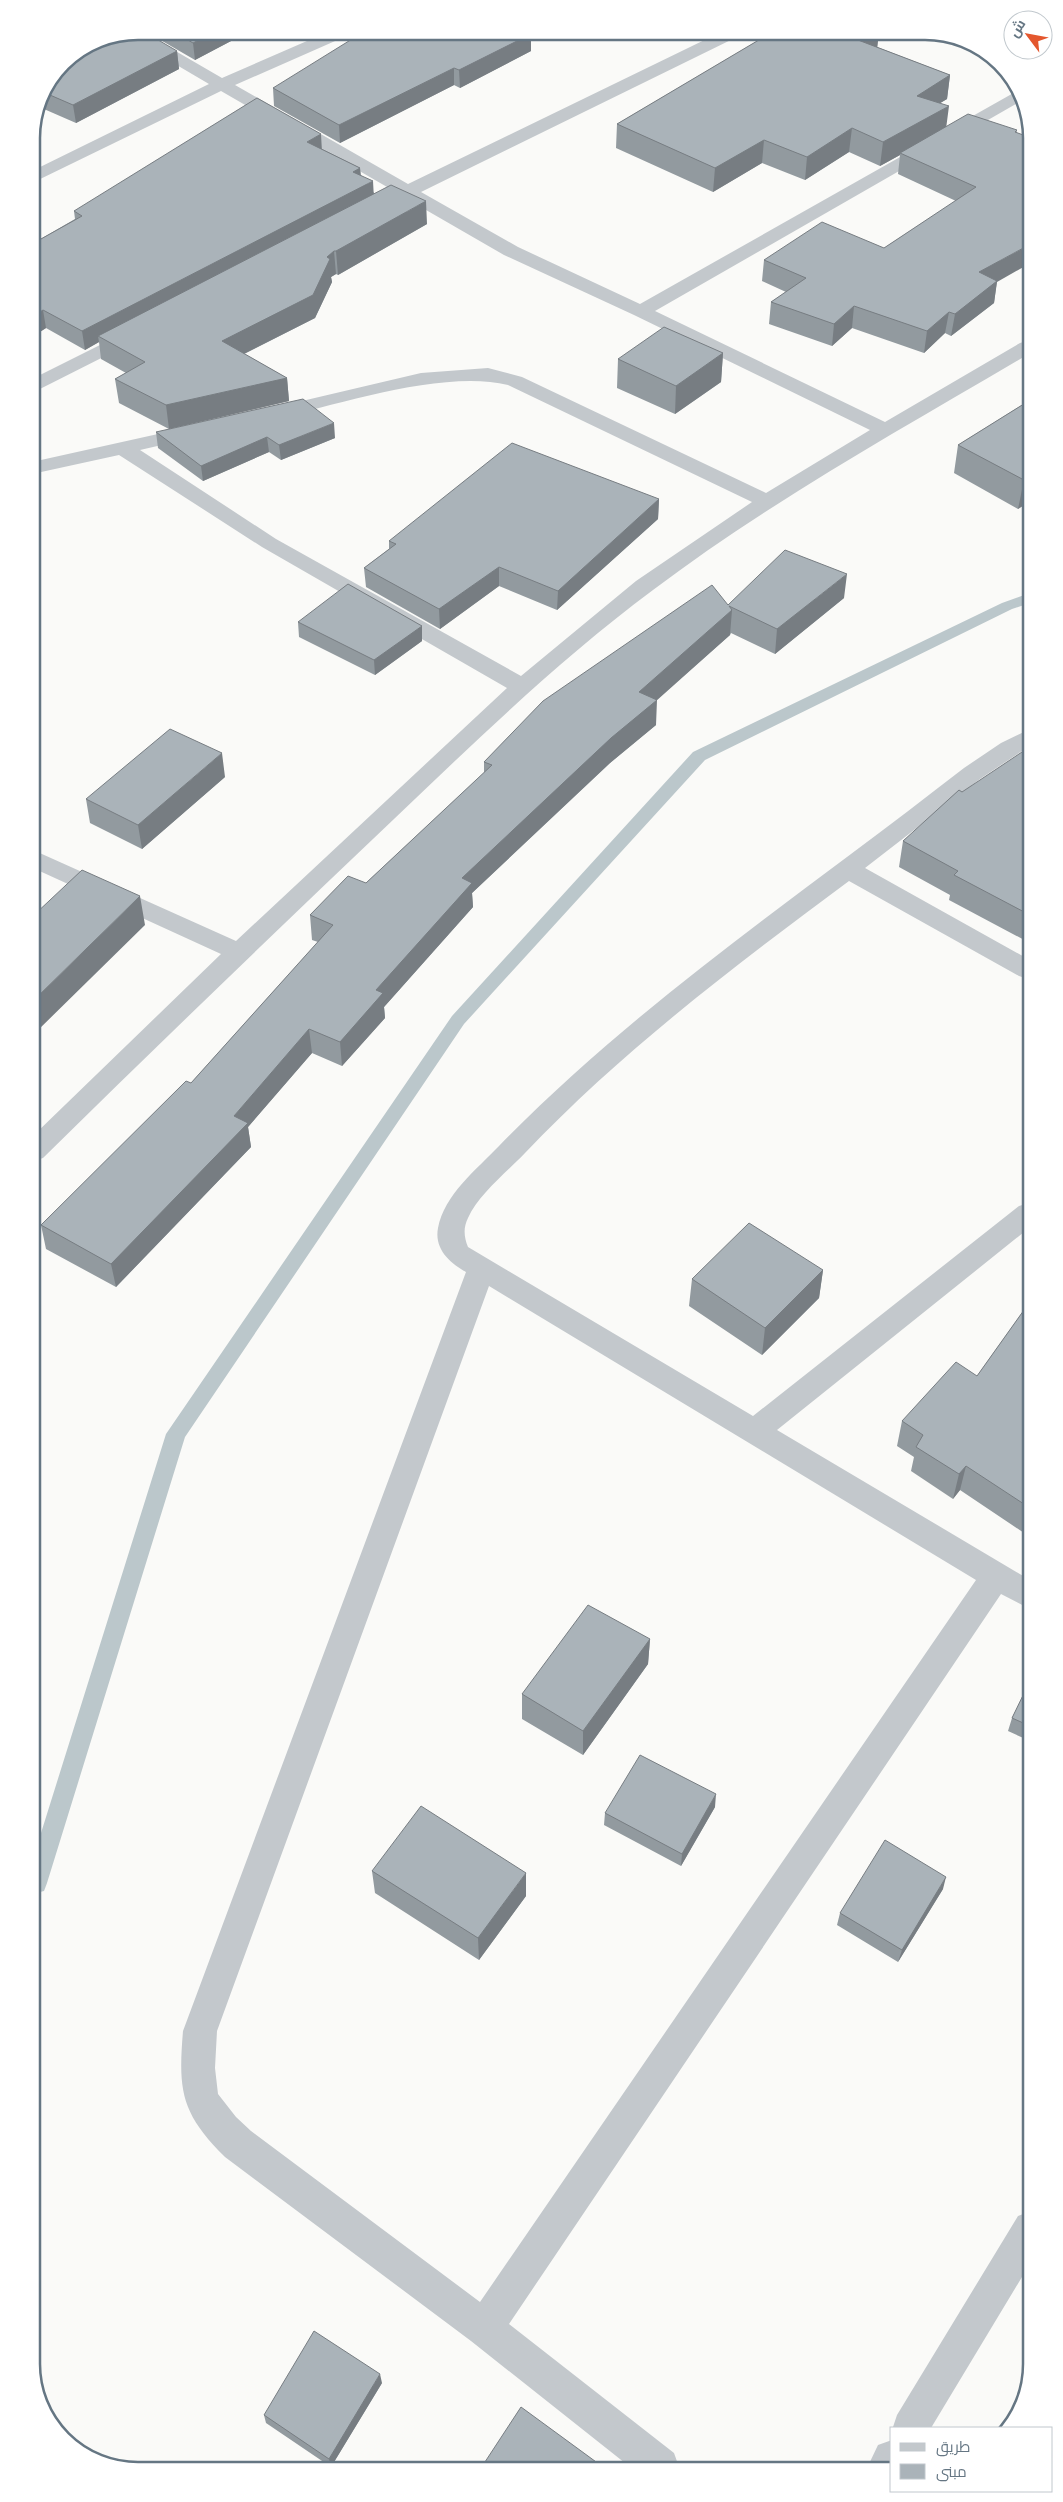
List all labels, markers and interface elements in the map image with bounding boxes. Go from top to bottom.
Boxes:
north arrow [1003,10,1053,60]
text: ش [1005,16,1029,40]
legend [890,2427,1053,2492]
text: طريق [936,2437,970,2457]
text: مبنى [936,2462,967,2482]

